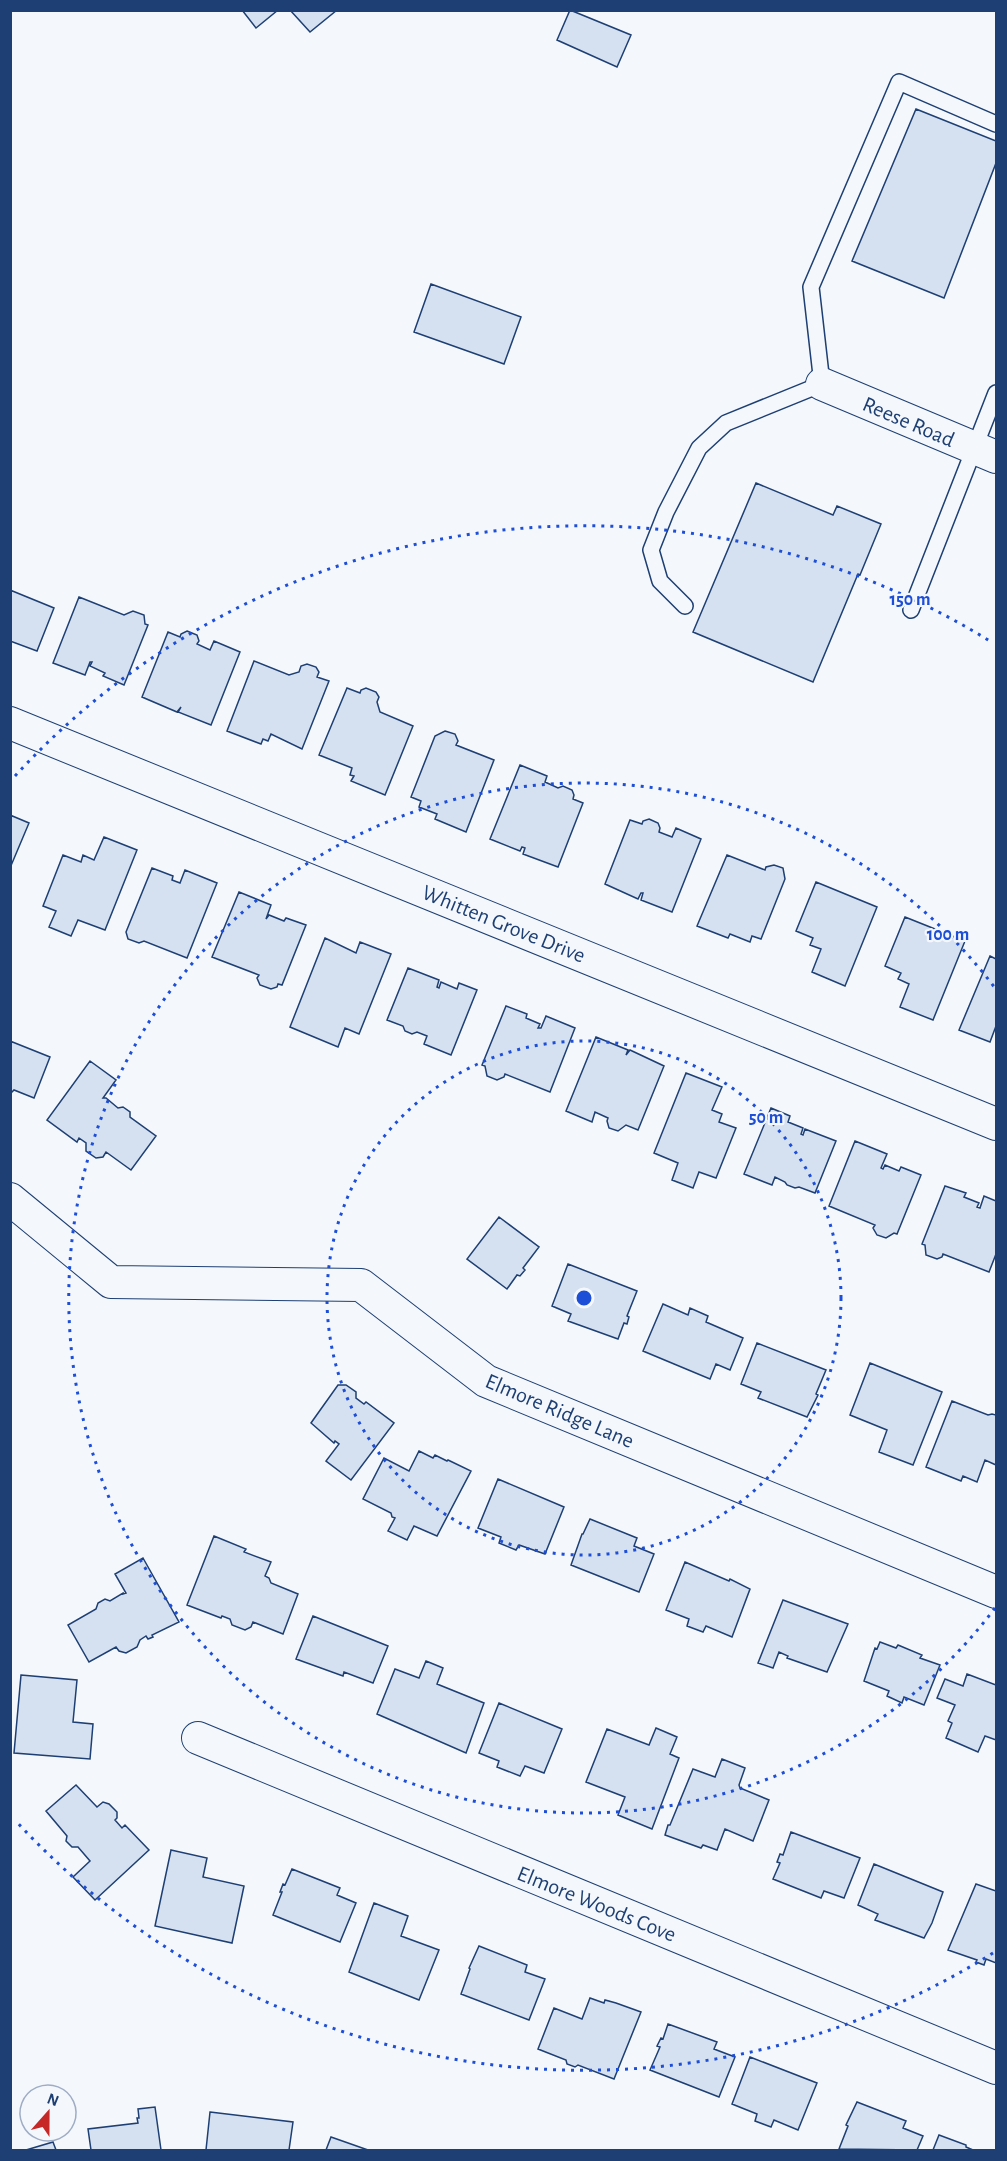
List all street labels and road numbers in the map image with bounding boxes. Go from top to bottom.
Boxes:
street label: Reese Road [859,393,958,451]
street label: Whitten Grove Drive [419,881,588,967]
street label: Elmore Ridge Lane [482,1370,637,1452]
street label: Elmore Woods Cove [514,1862,679,1946]

